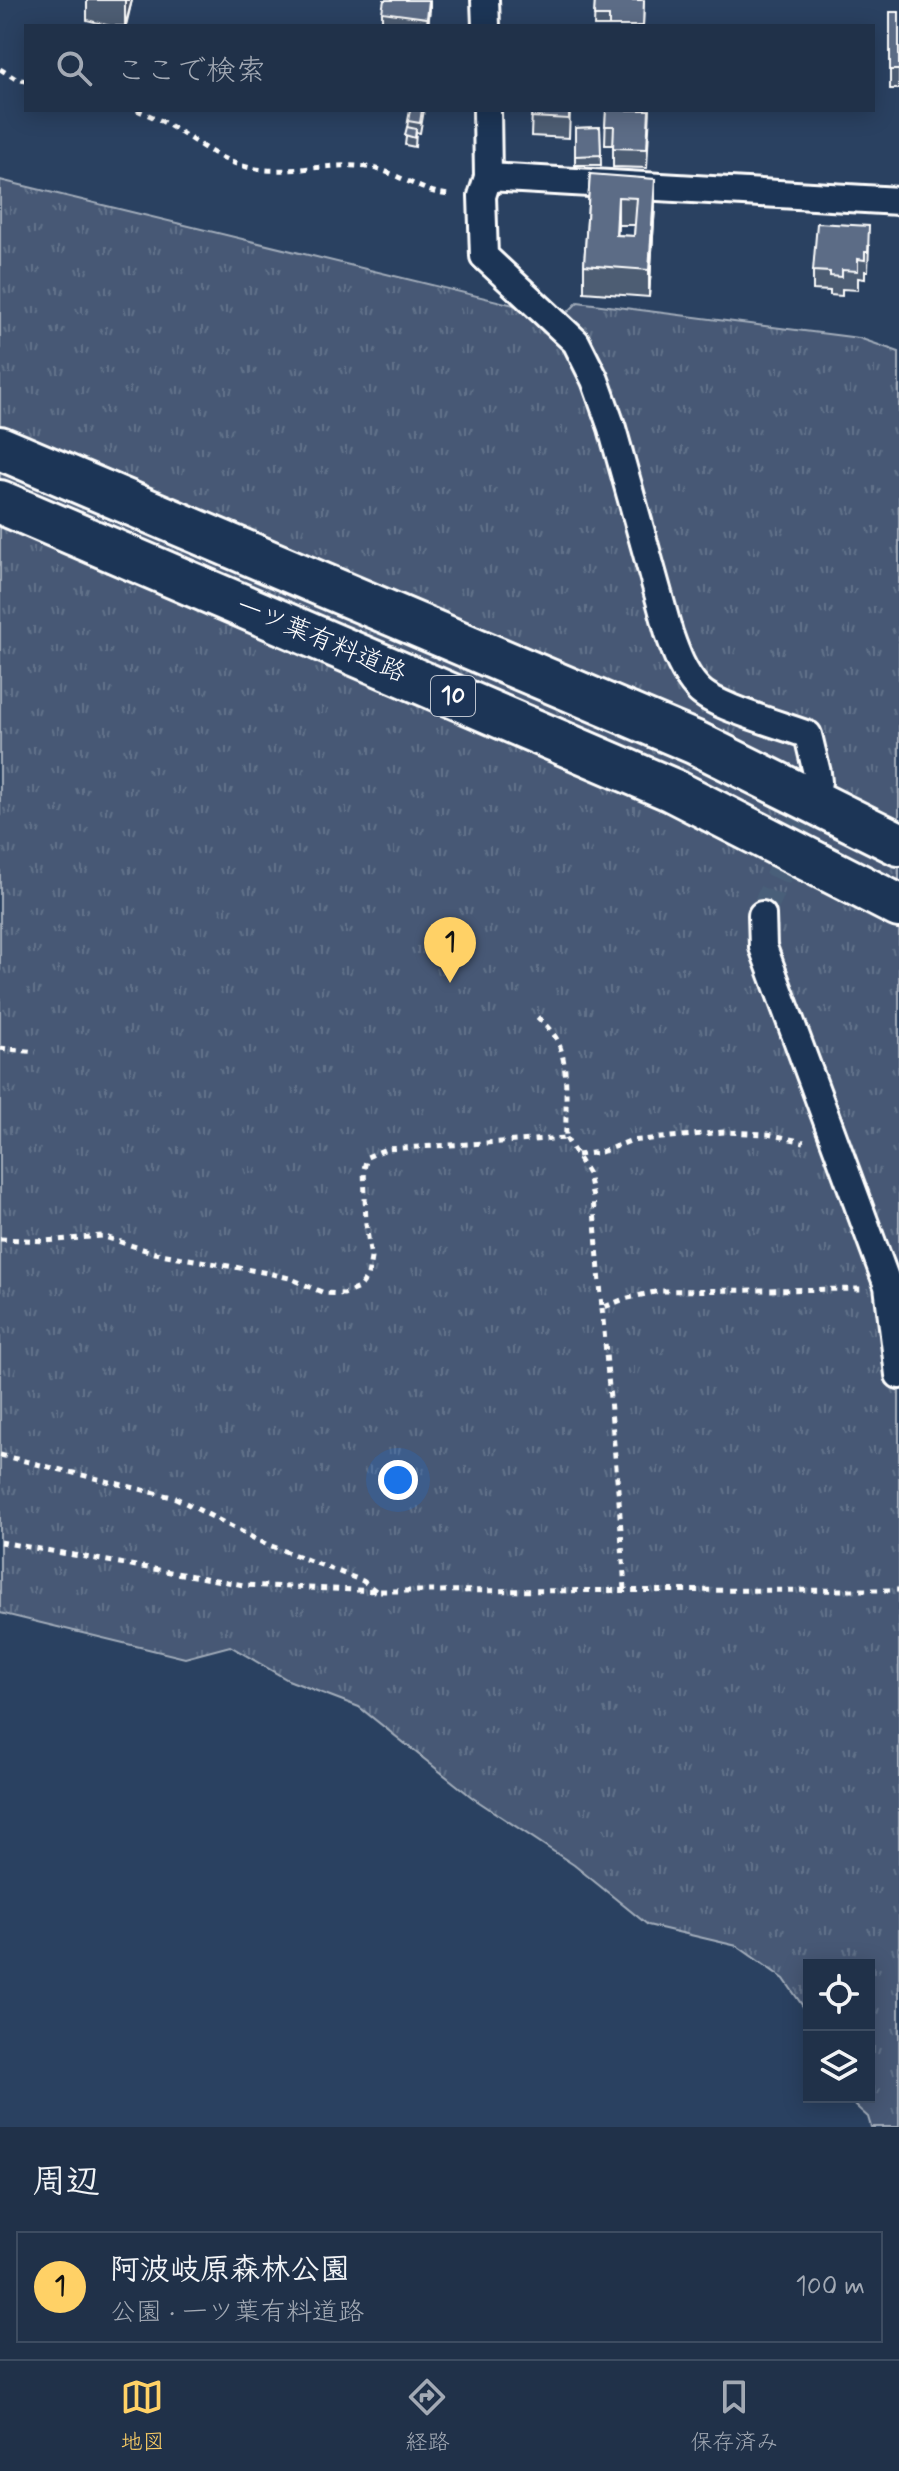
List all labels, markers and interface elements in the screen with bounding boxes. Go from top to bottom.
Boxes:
search box [24,24,875,112]
icon: search [52,46,96,90]
text: ここで検索 [116,52,266,91]
street label: 一ツ葉有料道路 [231,589,411,691]
road number: 10 [431,676,475,716]
pin: 1 [424,917,476,983]
your location [378,1460,418,1500]
map controls [803,1959,875,2103]
button: locate [803,1959,875,2031]
button: layers [803,2031,875,2103]
text: 周辺 [32,2160,100,2205]
text: 阿波岐原森林公園 [110,2251,350,2290]
text: 1 [54,2270,66,2304]
text: 100 m [795,2270,865,2304]
text: 公園 · 一ツ葉有料道路 [110,2296,364,2330]
tab: 地図 [120,2375,165,2457]
tab: 経路 [405,2375,450,2457]
tab: 保存済み [690,2375,779,2457]

